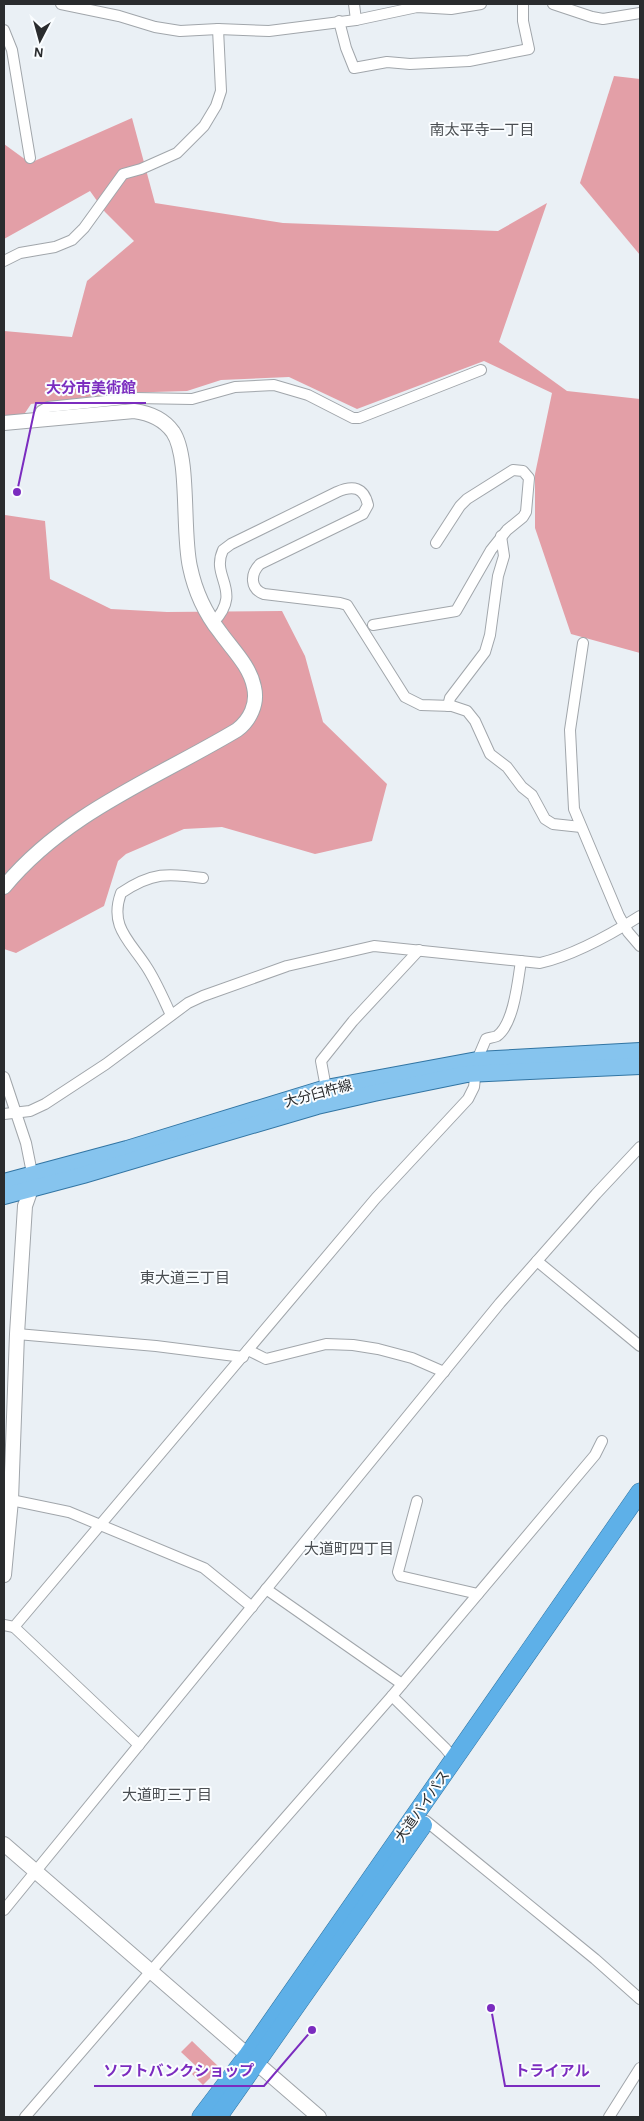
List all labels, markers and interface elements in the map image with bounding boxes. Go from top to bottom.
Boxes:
north arrow [15,15,65,65]
text: N [33,44,44,59]
district label: 南太平寺一丁目 [429,122,535,138]
callout: 大分市美術館 [36,373,146,403]
text: 大分市美術館 [46,380,136,396]
street label: 大分臼杵線 [282,1077,354,1110]
district label: 東大道三丁目 [140,1270,230,1286]
district label: 大道町四丁目 [304,1541,394,1557]
street label: 大道バイパス [392,1768,453,1845]
district label: 大道町三丁目 [122,1787,212,1803]
callout: ソフトバンクショップ [94,2056,264,2086]
callout: トライアル [505,2056,600,2086]
text: ソフトバンクショップ [104,2063,254,2079]
text: トライアル [515,2063,589,2079]

